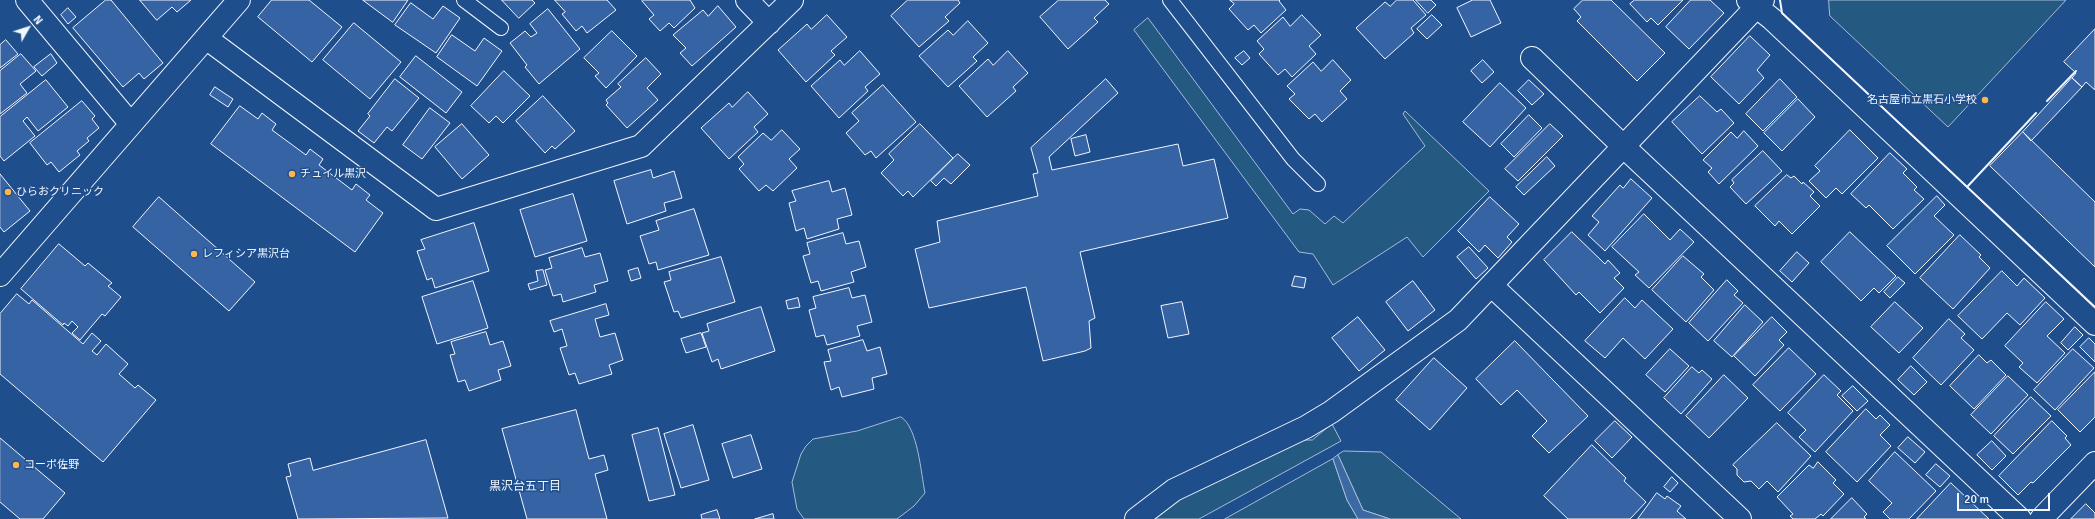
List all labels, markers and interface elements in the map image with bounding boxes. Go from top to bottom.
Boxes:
north arrow [8,8,48,48]
text: N [30,13,45,27]
place label: 名古屋市立黒石小学校 [1867,93,1977,107]
marker: 名古屋市立黒石小学校 [1980,95,1990,105]
place label: チュイル黒沢 [300,167,366,181]
marker: チュイル黒沢 [287,169,297,179]
place label: ひらおクリニック [16,185,104,199]
marker: ひらおクリニック [3,187,13,197]
place label: レフィシア黒沢台 [202,247,290,261]
marker: レフィシア黒沢台 [189,249,199,259]
place label: コーポ佐野 [24,458,79,472]
marker: コーポ佐野 [11,460,21,470]
district label: 黒沢台五丁目 [489,480,561,494]
scale bar [1959,485,2052,511]
text: 20 m [1964,492,1989,507]

